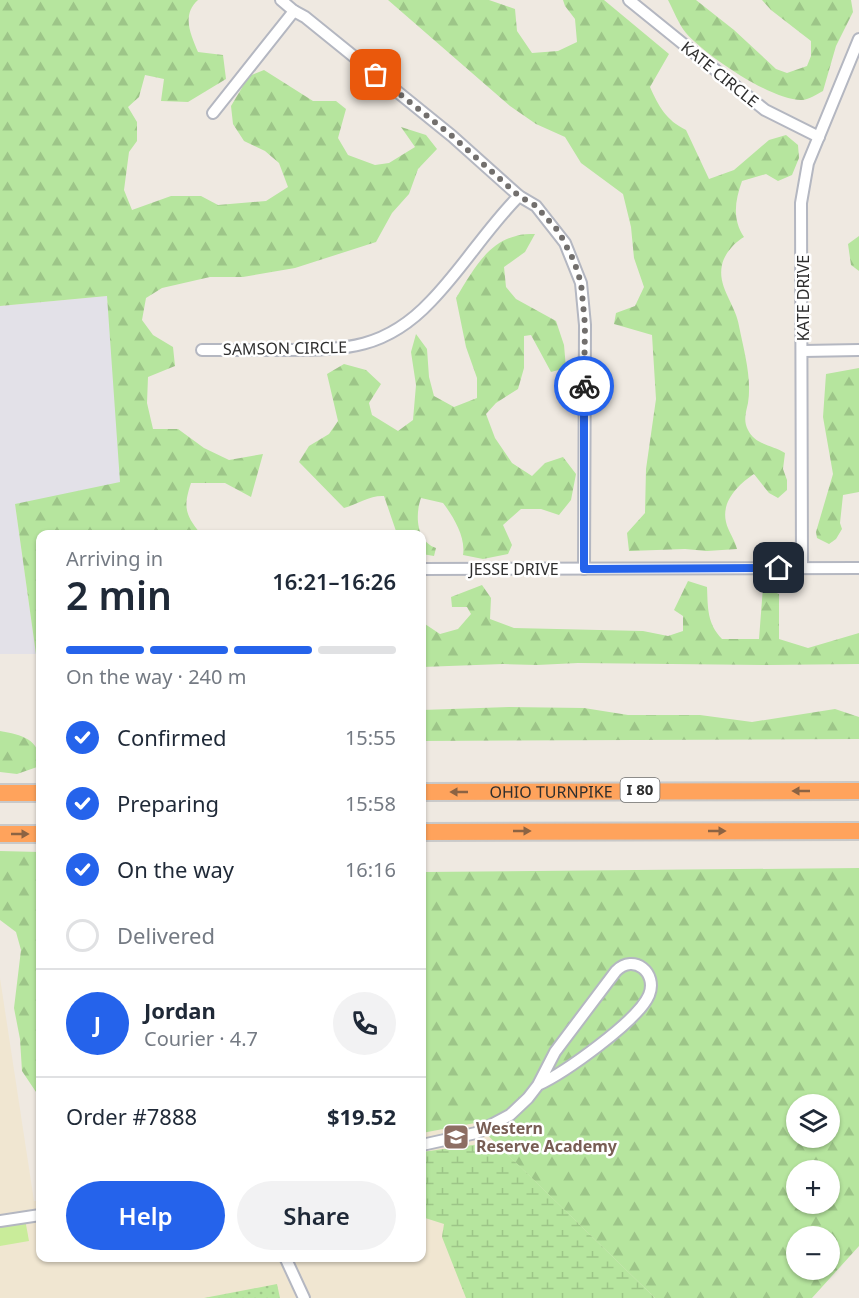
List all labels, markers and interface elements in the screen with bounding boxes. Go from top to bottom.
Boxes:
street label: KATE CIRCLE [677,36,763,112]
pin [350,49,401,100]
icon: bag [359,58,392,91]
street label: KATE DRIVE [792,255,814,341]
street label: SAMSON CIRCLE [223,336,347,360]
courier [554,356,614,416]
icon: bike [568,370,601,403]
pin [753,542,804,593]
text: Arriving in [66,545,163,572]
icon: home [762,551,795,584]
street label: JESSE DRIVE [467,558,559,580]
text: 16:21–16:26 [272,566,396,596]
text: 2 min [66,568,172,621]
text: On the way · 240 m [66,663,246,690]
icon: check [66,721,99,754]
text: Confirmed [117,722,227,752]
text: 15:55 [345,724,396,751]
road number: I 80 [620,778,660,802]
street label: OHIO TURNPIKE [489,781,613,803]
one-way arrow [791,786,810,796]
icon: check [66,787,99,820]
one-way arrow [449,787,468,797]
text: Preparing [117,788,219,818]
text: 15:58 [345,790,396,817]
one-way arrow [512,826,531,836]
one-way arrow [707,826,726,836]
one-way arrow [11,829,30,839]
icon: check [66,853,99,886]
text: On the way [117,854,234,884]
text: 16:16 [345,856,396,883]
text: Delivered [117,920,215,950]
button: phone [333,992,396,1055]
text: Jordan [144,995,216,1025]
text: J [94,1008,101,1038]
text: Courier · 4.7 [144,1025,258,1052]
map controls [786,1094,840,1280]
button: layers [786,1094,840,1148]
text: Order #7888 [66,1101,197,1131]
text: $19.52 [327,1101,396,1131]
place label: Western Reserve Academy [476,1117,618,1157]
school or university icon: Western Reserve Academy [441,1122,471,1152]
button: + [786,1160,840,1214]
button: Help [66,1181,225,1250]
button: Share [237,1181,396,1250]
button: − [786,1226,840,1280]

